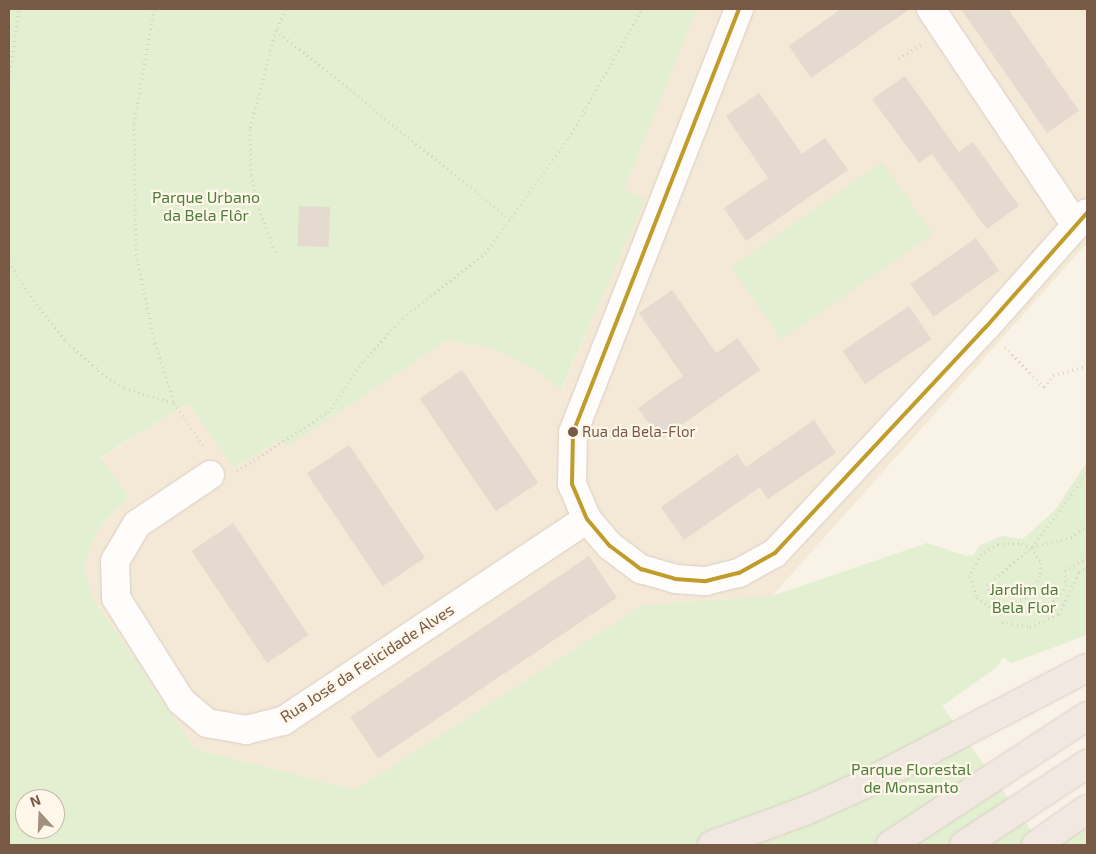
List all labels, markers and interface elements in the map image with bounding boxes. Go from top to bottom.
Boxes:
park label: Parque Urbano da Bela Flôr [152,187,260,225]
place label: Rua da Bela-Flor [582,423,695,441]
marker: Rua da Bela-Flor [568,427,578,437]
park label: Jardim da Bela Flor [989,579,1059,617]
street label: Rua José da Felicidade Alves [276,599,458,727]
park label: Parque Florestal de Monsanto [851,759,971,797]
north arrow [15,789,65,839]
text: N [27,791,43,810]

